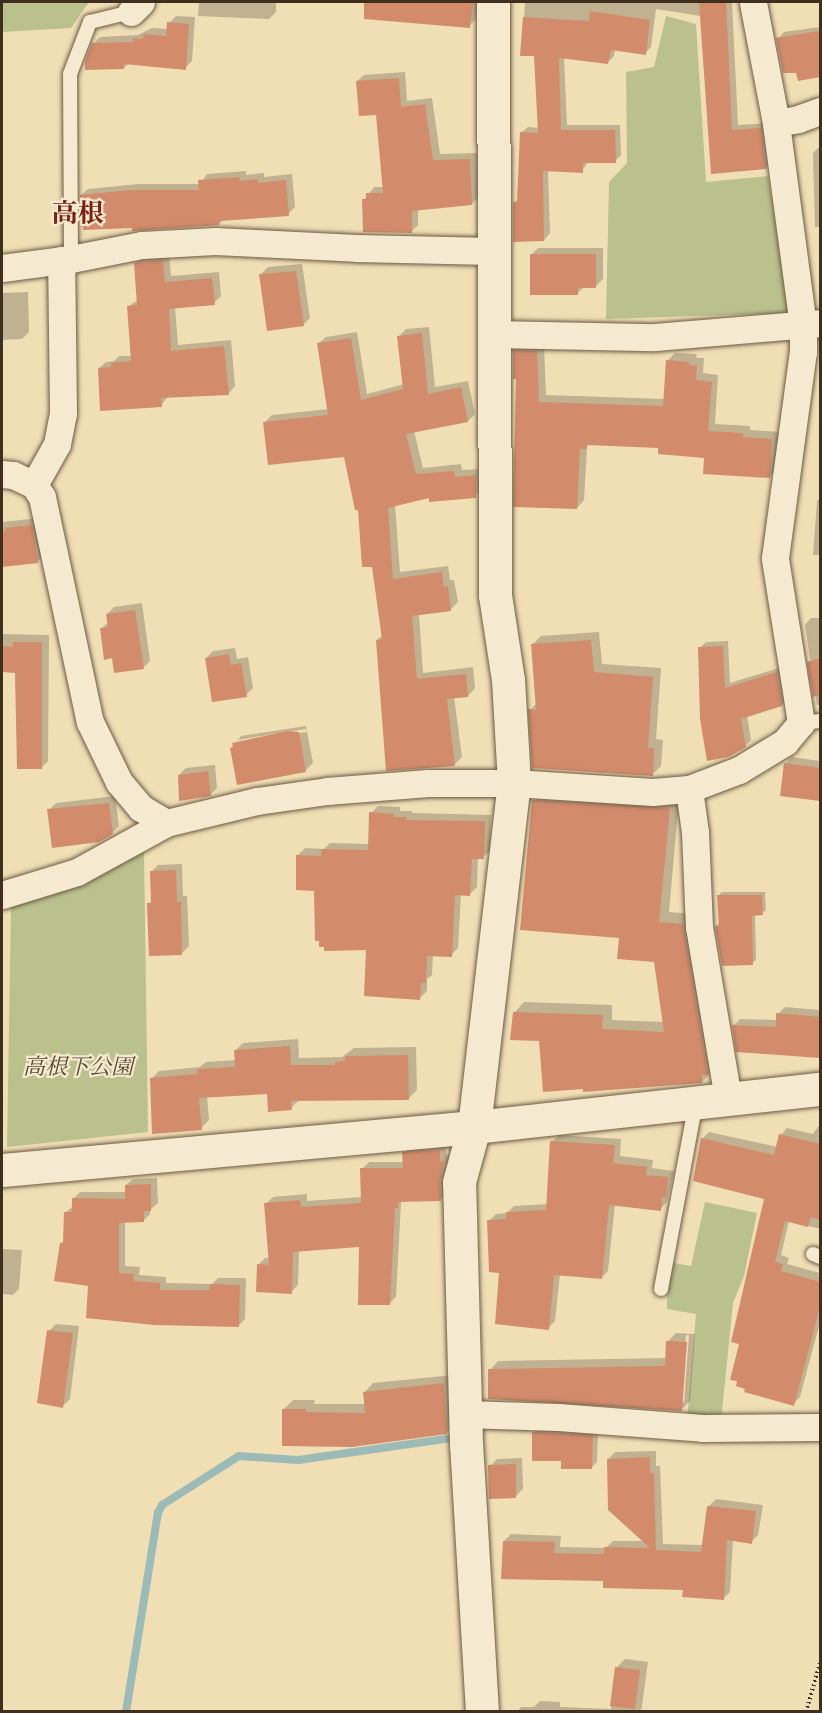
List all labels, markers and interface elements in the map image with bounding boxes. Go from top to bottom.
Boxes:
district label: 高根 [52,200,104,232]
park label: 高根下公園 [23,1056,133,1082]

